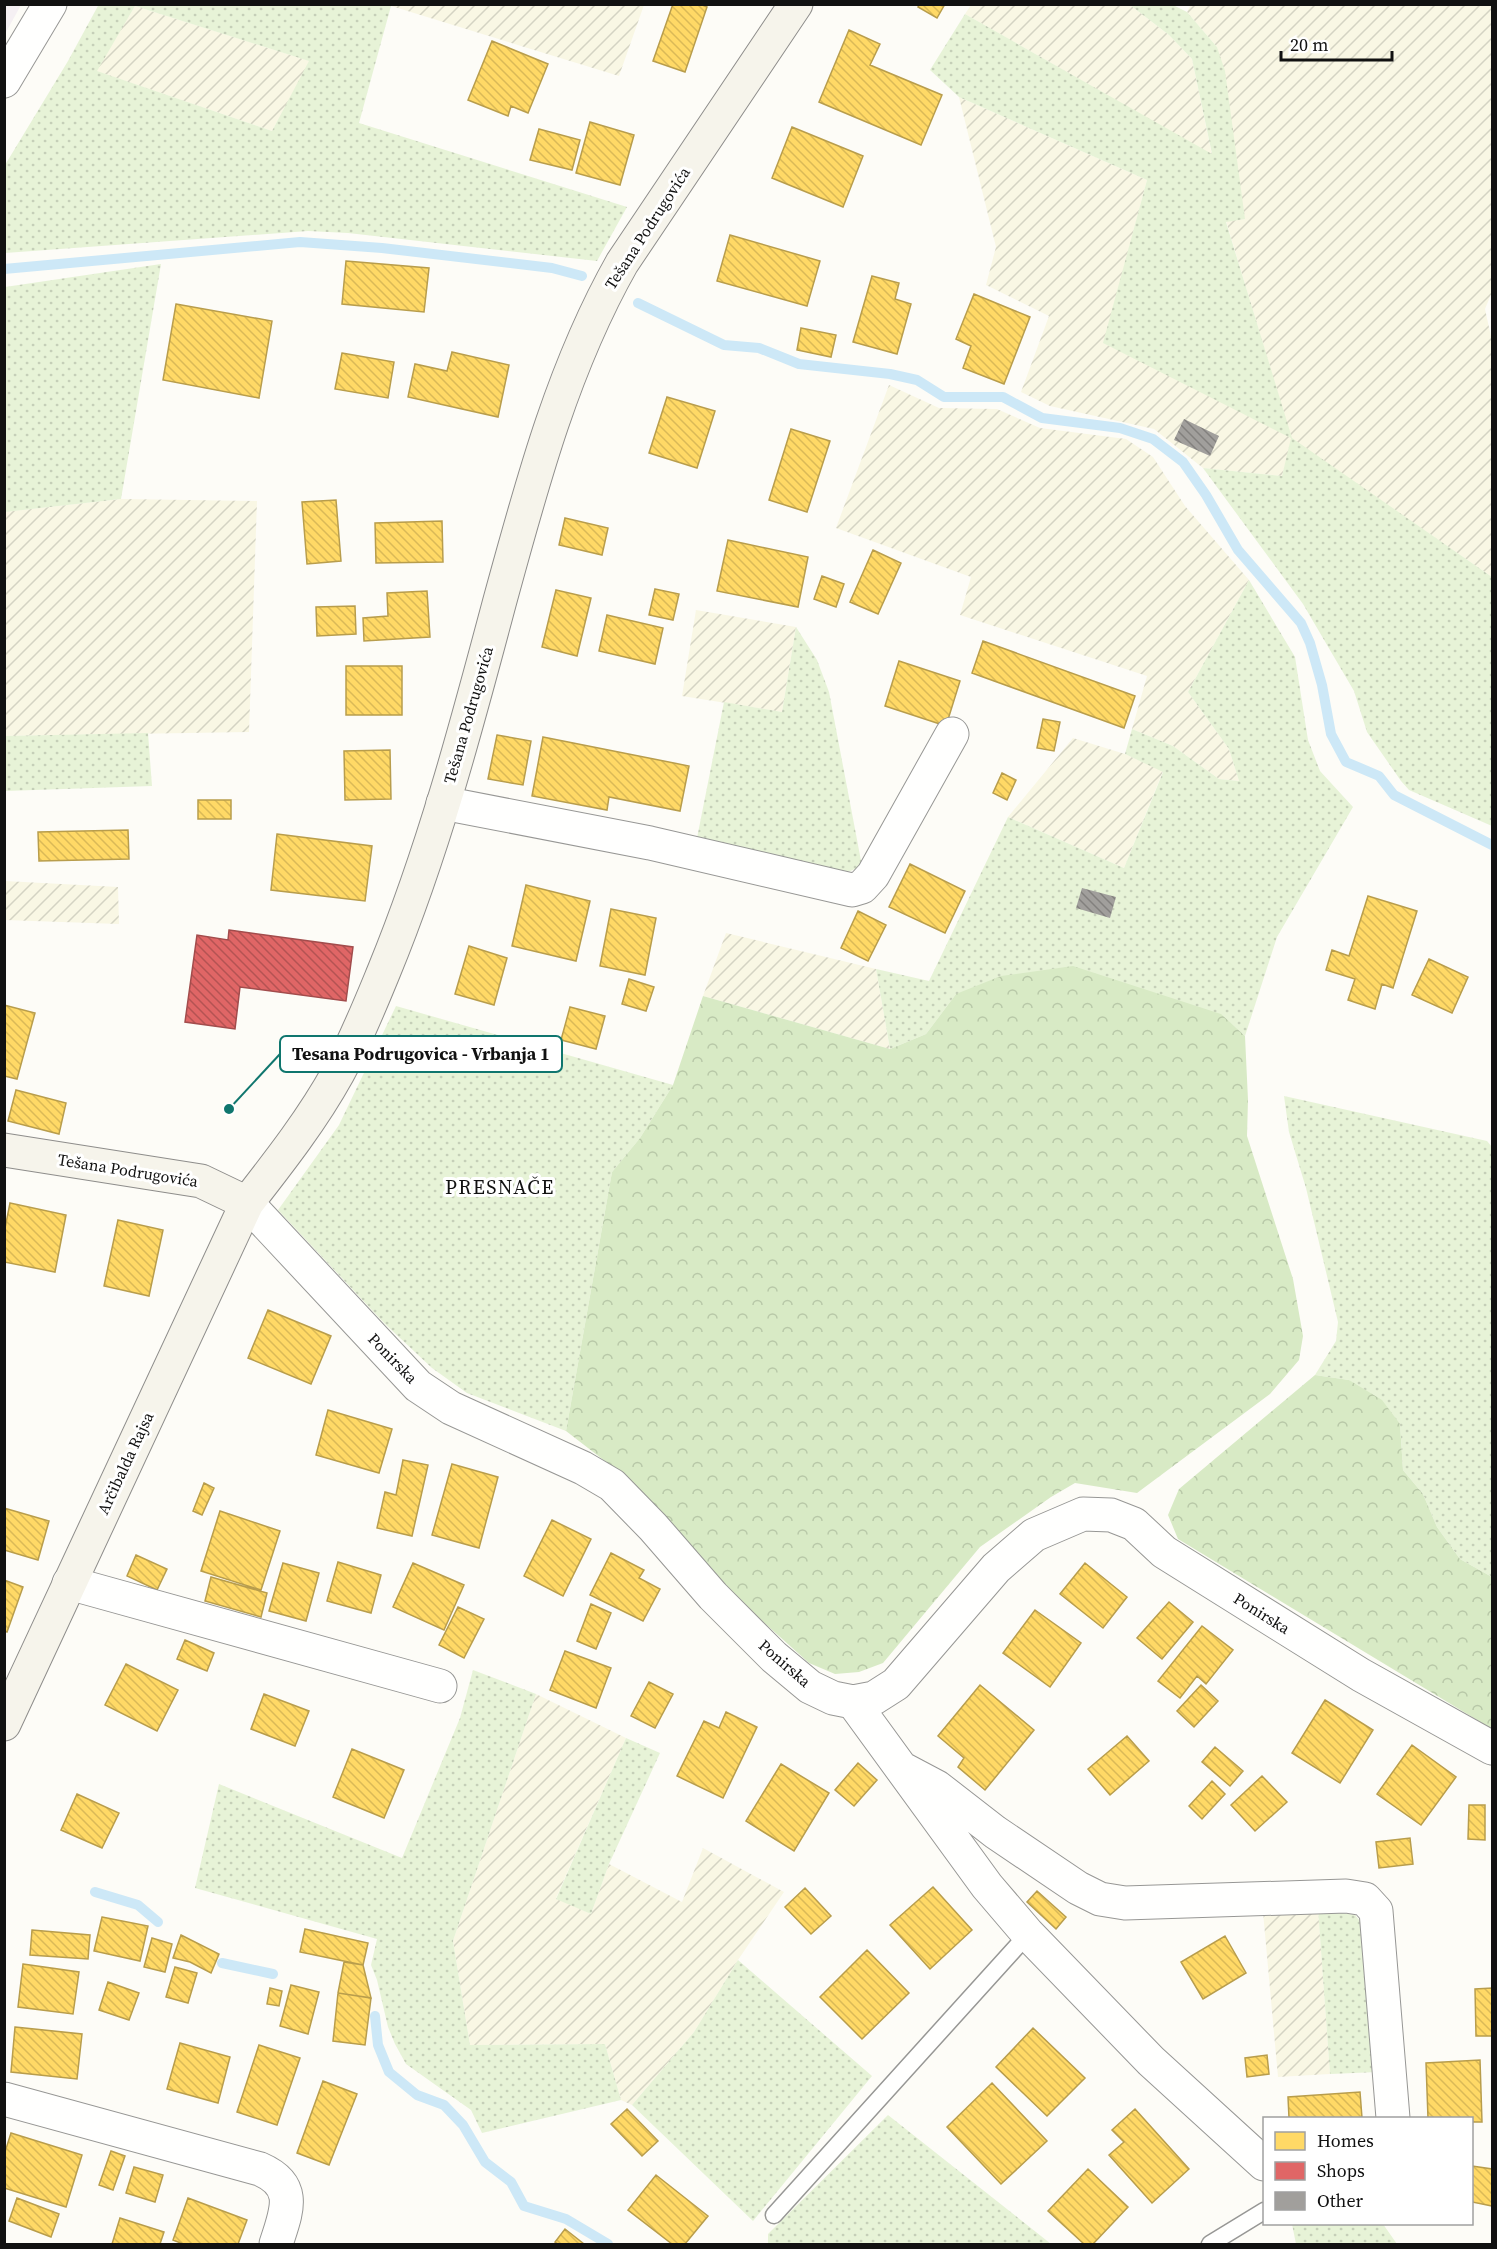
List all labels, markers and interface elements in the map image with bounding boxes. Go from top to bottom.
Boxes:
scale bar [1281,24,1392,62]
text: 20 m [1290,32,1328,57]
street label: Tešana Podrugovića [599,162,695,293]
street label: Tešana Podrugovića [438,643,498,786]
callout: Tesana Podrugovica - Vrbanja 1 [280,1036,562,1072]
text: Tesana Podrugovica - Vrbanja 1 [292,1041,550,1066]
street label: Tešana Podrugovića [56,1148,201,1192]
district label: PRESNAČE [445,1173,555,1201]
street label: Ponirska [363,1328,423,1389]
street label: Arčibalda Rajsa [92,1407,159,1518]
street label: Ponirska [1230,1587,1295,1639]
street label: Ponirska [754,1634,817,1692]
legend [1263,2117,1473,2225]
text: Homes [1317,2128,1374,2153]
text: Shops [1317,2158,1365,2183]
text: Other [1317,2188,1364,2213]

